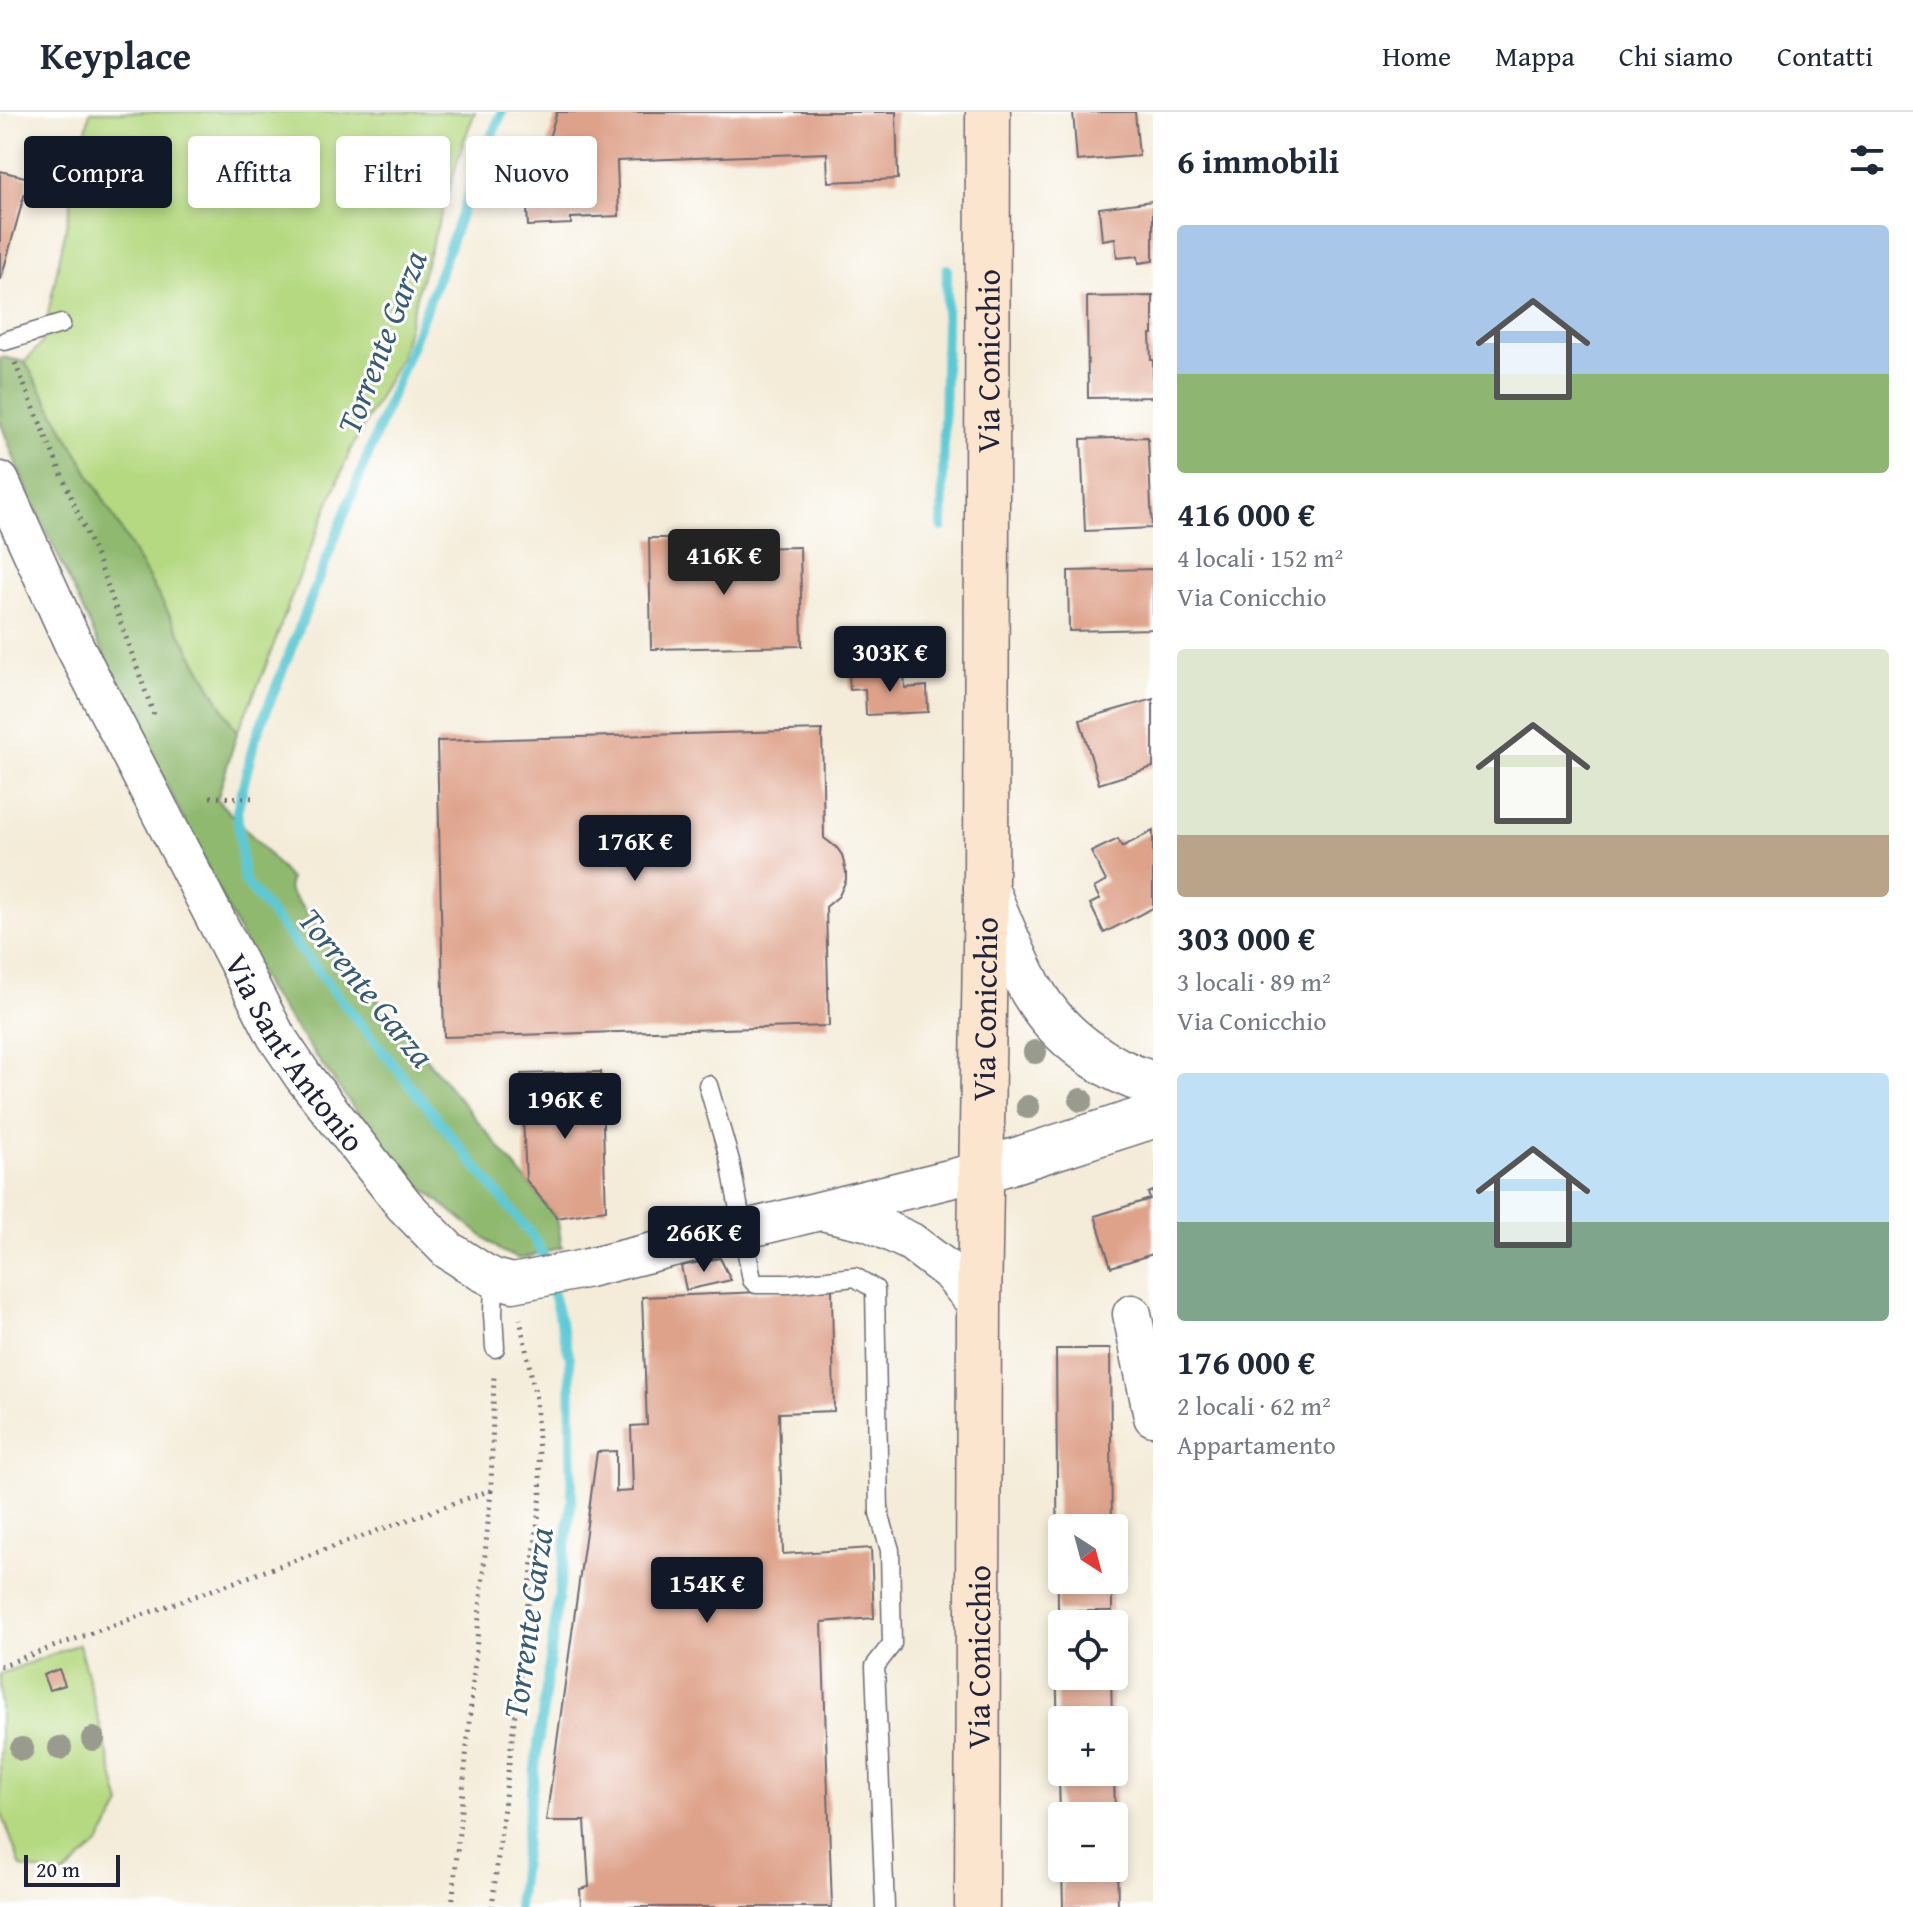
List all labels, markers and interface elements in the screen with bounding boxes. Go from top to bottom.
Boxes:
text: Keyplace [40,27,191,83]
text: Home [1382,35,1451,76]
text: Mappa [1495,35,1575,76]
text: Chi siamo [1619,35,1733,76]
text: Contatti [1777,35,1873,76]
chip: Compra [24,136,172,208]
chip: Affitta [188,136,320,208]
chip: Filtri [336,136,450,208]
chip: Nuovo [466,136,597,208]
text: 6 immobili [1177,136,1339,185]
icon: filters [1845,138,1889,182]
water label: Torrente Garza [324,243,439,441]
street label: Via Conicchio [964,269,1011,453]
icon: home [1461,277,1605,421]
text: 416 000 € [1177,489,1315,538]
pin: 416K € [659,529,789,597]
text: 416K € [686,535,762,574]
text: 4 locali · 152 m² [1177,538,1343,577]
text: Via Conicchio [1177,577,1326,616]
pin: 303K € [825,626,955,694]
text: 303K € [852,632,928,671]
icon: home [1461,701,1605,845]
pin: 176K € [570,815,700,883]
text: 176K € [597,821,673,860]
water label: Torrente Garza [287,897,447,1078]
text: 303 000 € [1177,913,1315,962]
street label: Via Conicchio [959,917,1009,1101]
street label: Via Sant'Antonio [214,945,377,1161]
text: 3 locali · 89 m² [1177,962,1331,1001]
text: Via Conicchio [1177,1001,1326,1040]
pin: 196K € [500,1073,630,1141]
text: 196K € [527,1079,603,1118]
icon: home [1461,1125,1605,1269]
pin: 266K € [639,1206,769,1274]
text: 266K € [666,1212,742,1251]
text: 176 000 € [1177,1337,1315,1386]
text: 2 locali · 62 m² [1177,1386,1331,1425]
text: Appartamento [1177,1425,1336,1464]
north arrow [1048,1514,1128,1594]
map controls [1048,1514,1128,1882]
water label: Torrente Garza [489,1524,565,1722]
pin: 154K € [642,1557,772,1625]
text: 154K € [669,1563,745,1602]
street label: Via Conicchio [954,1565,1002,1749]
button: locate [1048,1610,1128,1690]
button: + [1048,1706,1128,1786]
button: − [1048,1802,1128,1882]
scale bar [24,1851,120,1887]
text: 20 m [36,1853,80,1885]

